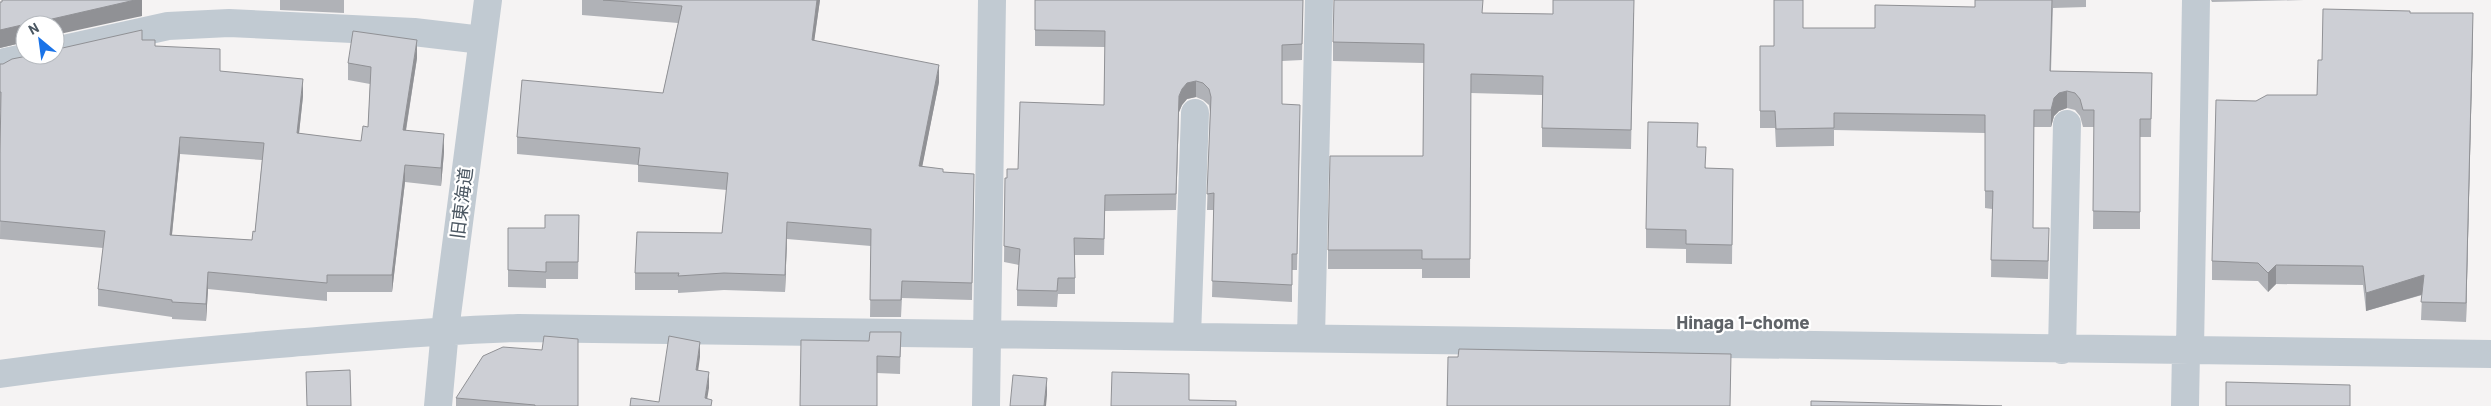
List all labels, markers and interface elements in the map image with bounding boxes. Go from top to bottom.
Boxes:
north arrow [15,15,65,65]
text: N [25,19,42,38]
street label: 旧東海道 [446,166,476,240]
district label: Hinaga 1-chome [1676,310,1810,333]

